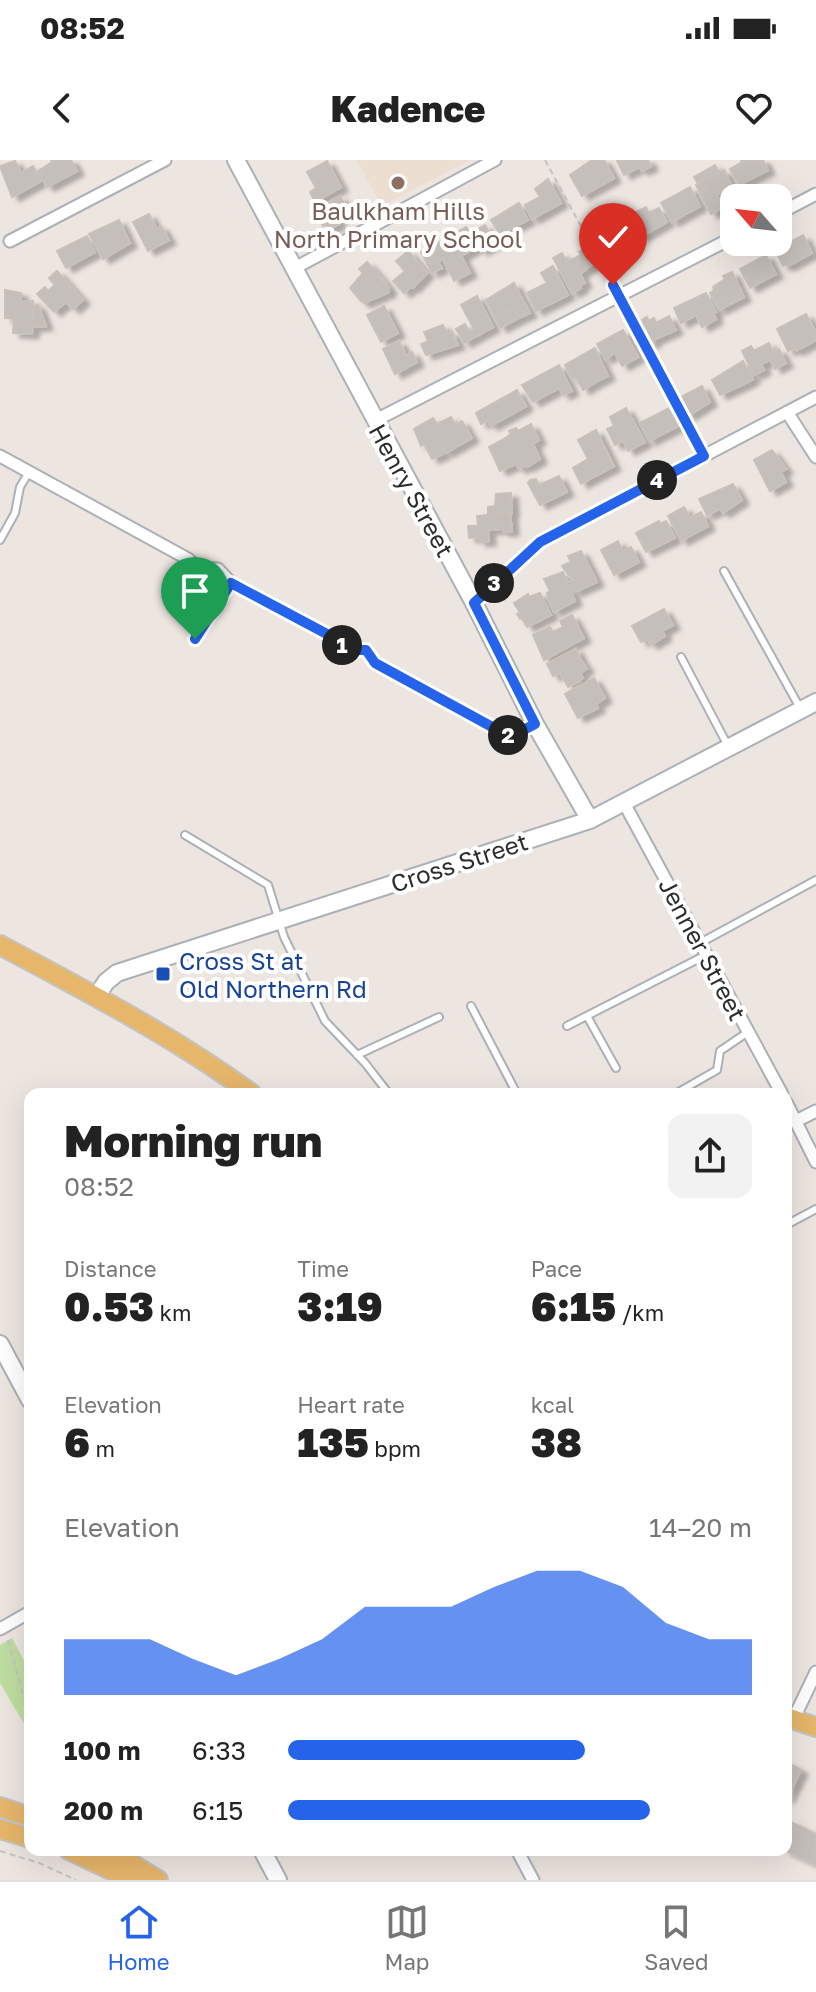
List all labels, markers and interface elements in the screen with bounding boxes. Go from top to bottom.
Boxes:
text: 08:52 [40,10,125,46]
icon: back [40,86,84,130]
icon: heart [732,86,776,130]
text: Kadence [330,87,486,130]
marker: Baulkham Hills North Primary School [389,174,407,192]
north arrow [720,184,792,256]
map controls [720,184,792,256]
place label: Baulkham Hills North Primary School [274,196,522,253]
pin [579,203,647,285]
icon: check [591,215,635,259]
street label: Henry Street [364,418,460,562]
pin: 4 [637,460,677,500]
text: 4 [650,466,664,493]
pin [161,557,229,639]
pin: 3 [474,563,514,603]
icon: arrive [173,569,217,613]
text: 3 [487,569,501,596]
pin: 1 [322,625,362,665]
text: 1 [336,631,348,658]
pin: 2 [488,715,528,755]
text: 2 [501,721,515,748]
street label: Cross Street [387,826,531,898]
street label: Jenner Street [653,873,753,1025]
place label: Cross St at Old Northern Rd [179,946,367,1003]
marker: Cross St at Old Northern Rd [154,965,172,983]
text: Morning run [64,1114,322,1167]
button: share [668,1114,752,1198]
text: 08:52 [64,1171,134,1202]
text: Distance [64,1255,156,1282]
text: Time [297,1255,349,1282]
text: Pace [531,1255,582,1282]
text: 0.53 [64,1282,154,1330]
text: 3:19 [297,1282,383,1330]
text: 6:15 [531,1282,616,1330]
text: km [154,1299,191,1326]
text: /km [616,1299,664,1326]
text: Elevation [64,1391,162,1418]
text: Heart rate [297,1391,405,1418]
text: kcal [531,1391,574,1418]
text: 6 [64,1418,90,1466]
text: 135 [297,1418,369,1466]
text: 38 [531,1418,582,1466]
text: m [90,1435,115,1462]
text: bpm [369,1435,421,1462]
text: Elevation [64,1512,180,1543]
text: 14–20 m [649,1512,752,1543]
text: 100 m [64,1735,140,1766]
text: 6:33 [192,1735,246,1766]
text: 200 m [64,1795,143,1826]
text: 6:15 [192,1795,243,1826]
tab: Home [107,1900,170,1975]
tab: Map [384,1900,429,1975]
tab: Saved [644,1900,709,1975]

